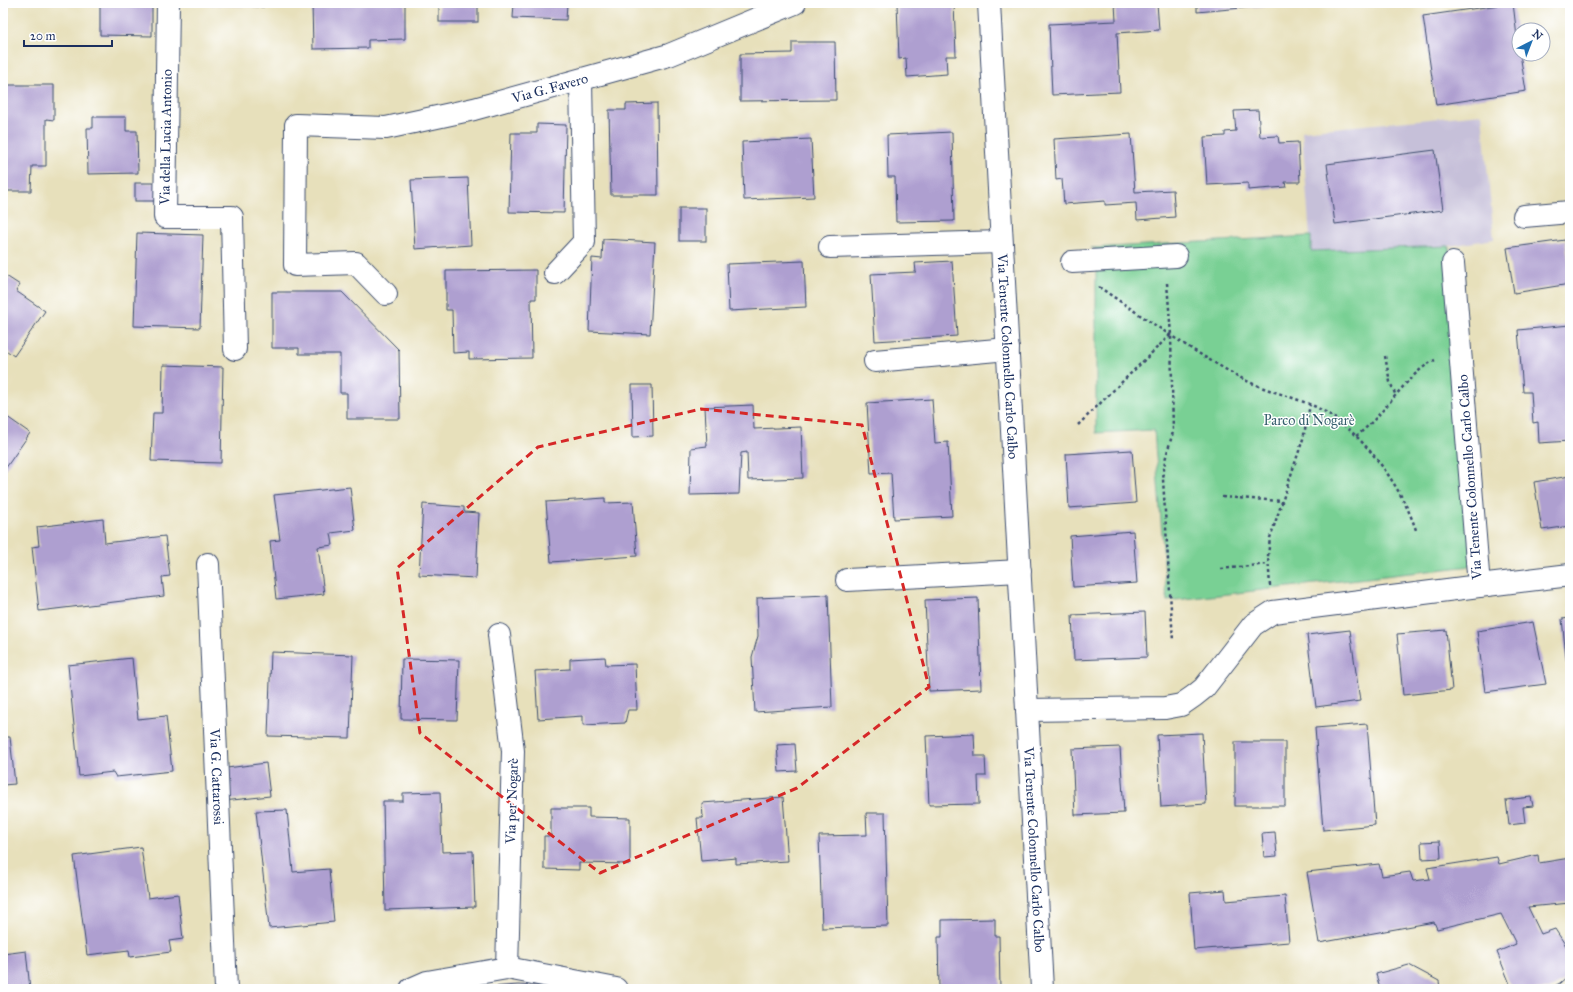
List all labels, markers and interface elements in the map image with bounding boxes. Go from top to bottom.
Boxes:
scale bar [24,22,112,48]
north arrow [1511,22,1551,62]
text: N [1530,27,1546,43]
text: 20 m [30,29,56,43]
street label: Via della Lucia Antonio [156,69,176,206]
street label: Via G. Favero [509,69,590,107]
street label: Via Tenente Colonnello Carlo Calbo [994,252,1022,460]
street label: Via Tenente Colonnello Carlo Calbo [1454,374,1486,581]
park label: Parco di Nogarè [1263,412,1355,429]
street label: Via G. Cattarossi [206,727,228,825]
street label: Via Tenente Colonnello Carlo Calbo [1020,746,1049,953]
street label: Via per Nogarè [502,758,522,845]

